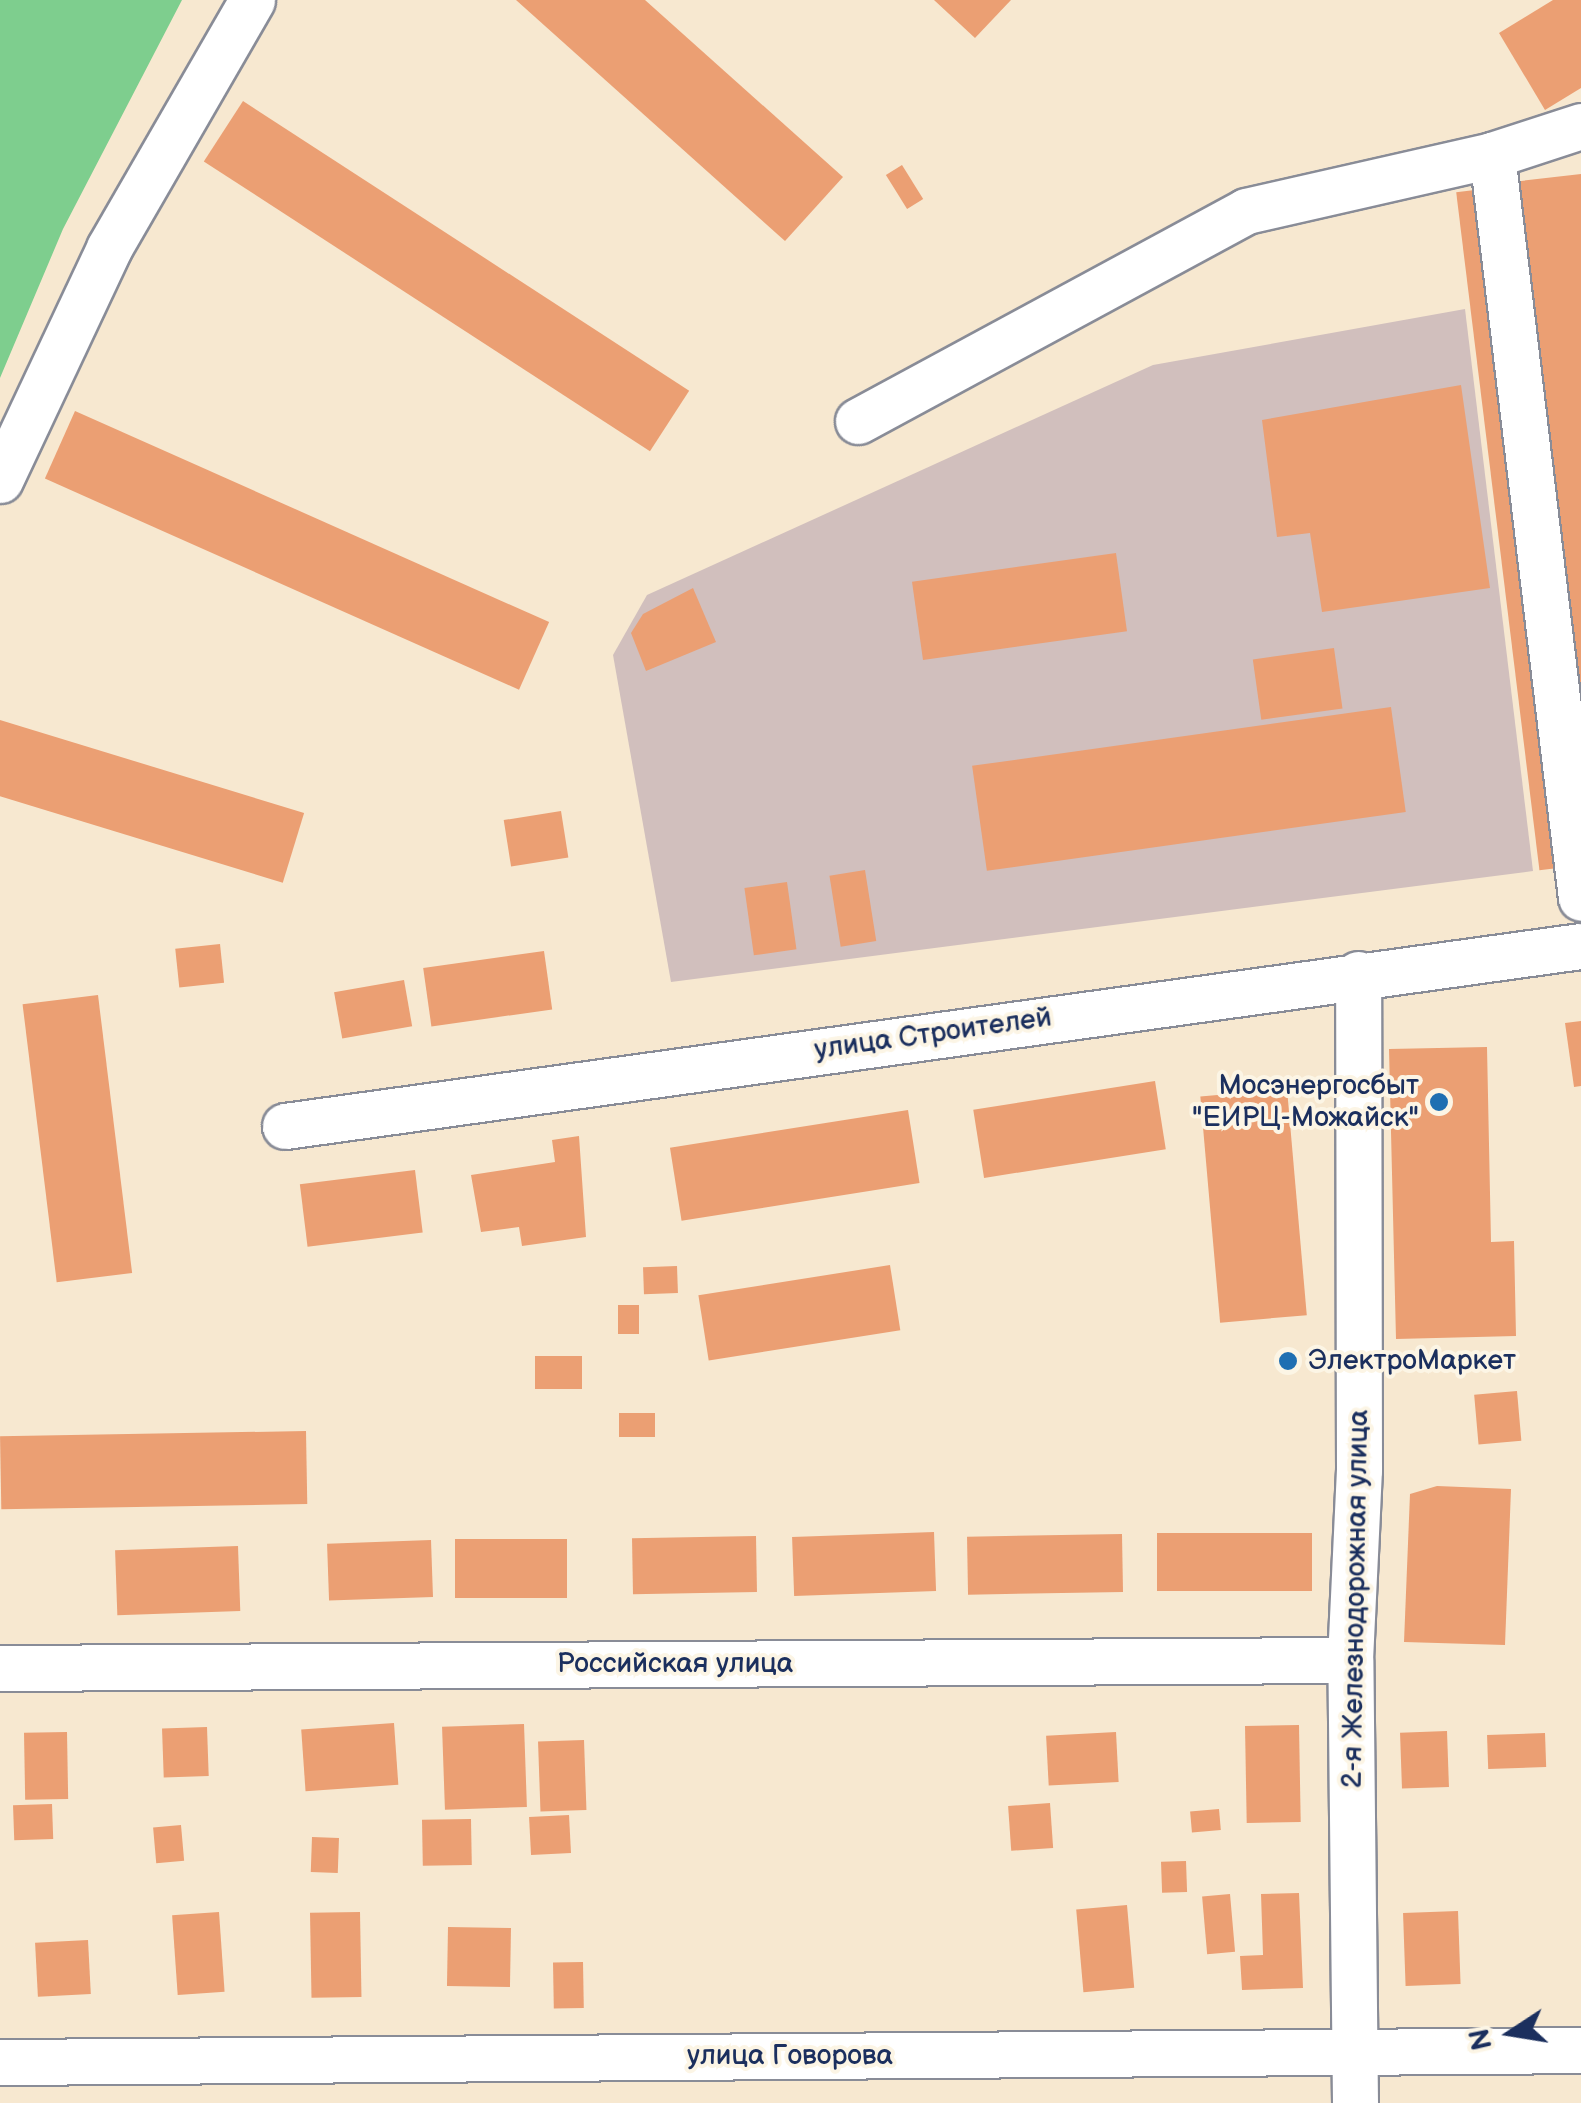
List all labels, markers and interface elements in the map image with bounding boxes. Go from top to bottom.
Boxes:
street label: улица Строителей [812,1001,1054,1067]
place label: Мосэнергосбыт "ЕИРЦ-Можайск" [1192,1069,1419,1135]
marker: Мосэнергосбыт "ЕИРЦ-Можайск" [1428,1091,1450,1113]
place label: ЭлектроМаркет [1308,1344,1516,1378]
marker: ЭлектроМаркет [1277,1350,1299,1372]
street label: 2-я Железнодорожная улица [1336,1409,1376,1789]
street label: Российская улица [557,1647,793,1681]
north arrow [1461,1983,1561,2083]
text: N [1463,2026,1499,2053]
street label: улица Говорова [687,2039,893,2073]

